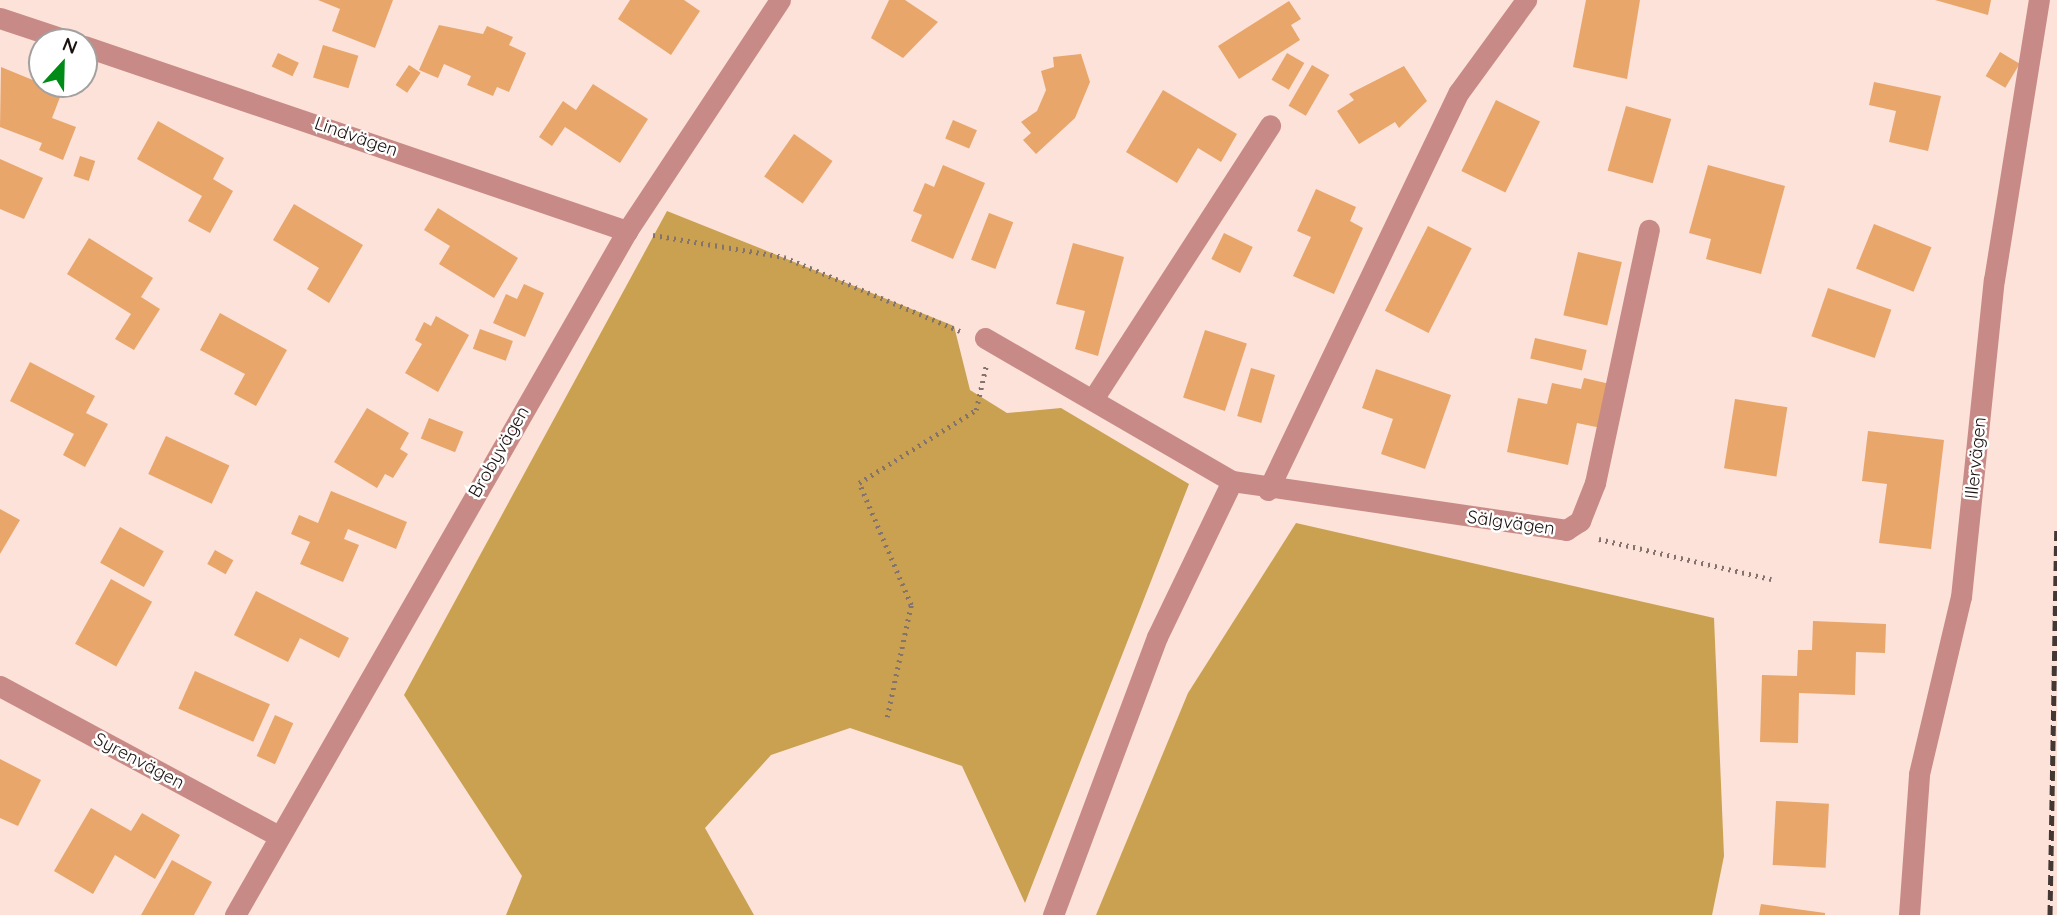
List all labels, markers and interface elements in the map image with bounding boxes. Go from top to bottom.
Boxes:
north arrow [28,28,98,98]
text: N [59,32,81,59]
street label: Lindvägen [312,113,400,161]
street label: Brobyvägen [464,402,534,502]
street label: Illervägen [1961,416,1991,500]
street label: Sälgvägen [1466,506,1556,540]
street label: Syrenvägen [90,728,188,794]

